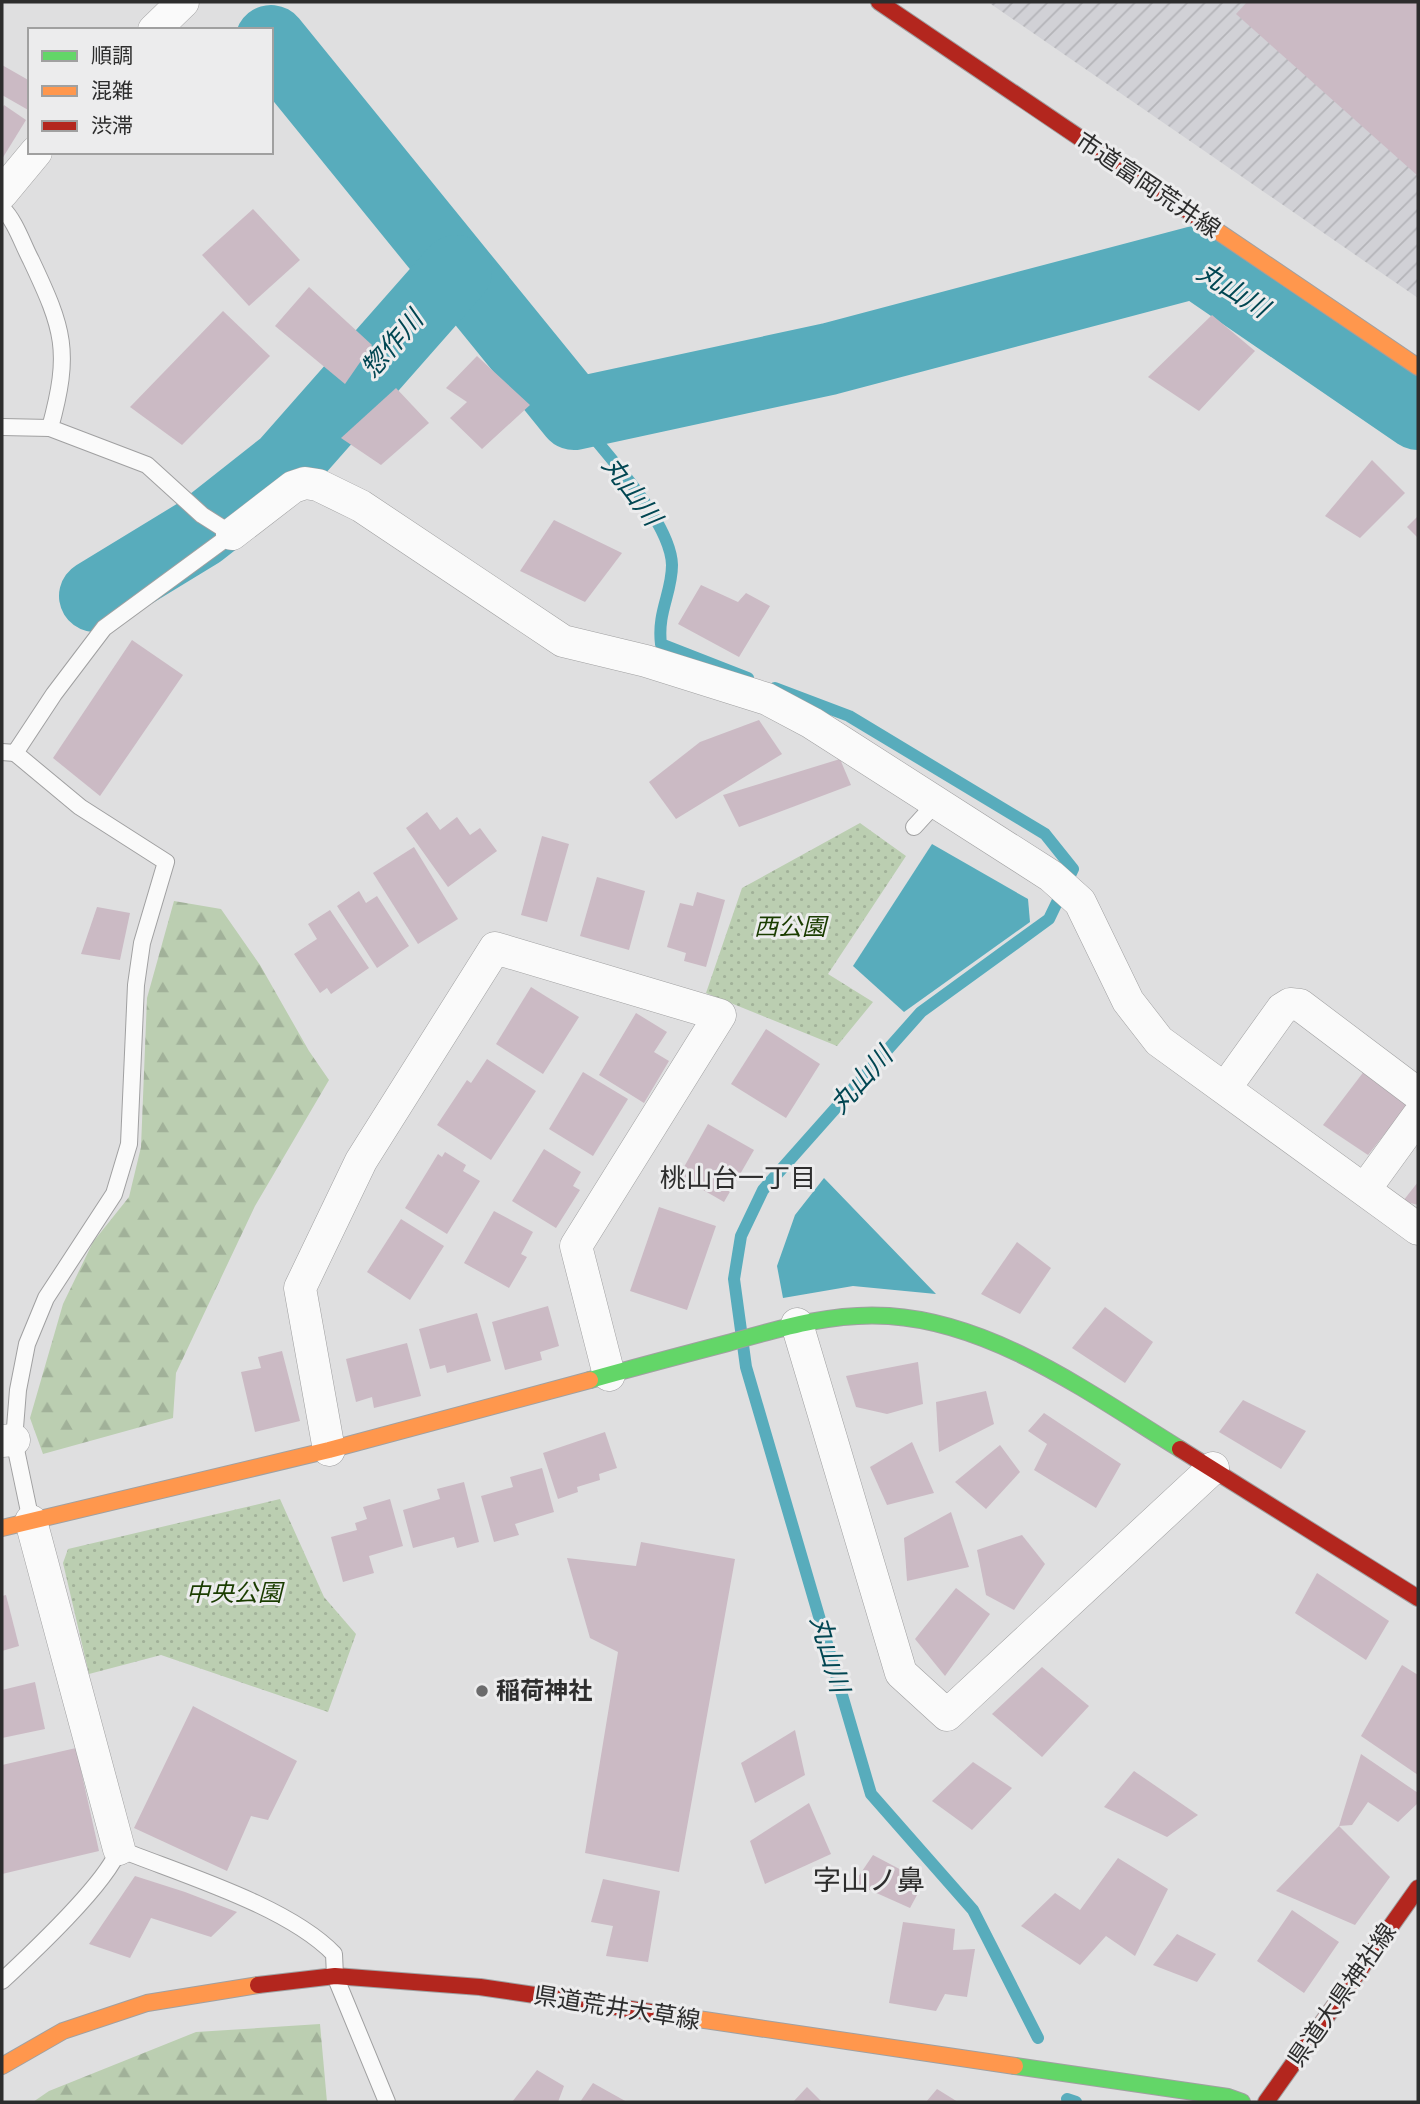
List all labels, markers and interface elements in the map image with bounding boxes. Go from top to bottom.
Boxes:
legend [28,28,273,154]
text: 順調 [91,41,133,69]
text: 混雑 [91,76,133,104]
text: 渋滞 [91,111,133,139]
street label: 市道富岡荒井線 [1070,124,1227,244]
water label: 丸山川 [1191,254,1278,326]
water label: 惣作川 [353,300,432,384]
water label: 丸山川 [596,449,672,534]
park label: 西公園 [754,910,829,942]
water label: 丸山川 [822,1037,901,1120]
district label: 桃山台一丁目 [660,1160,816,1194]
park label: 中央公園 [186,1576,285,1608]
water label: 丸山川 [804,1612,859,1699]
place label: 稲荷神社 [496,1674,592,1706]
marker: 稲荷神社 [474,1683,490,1699]
district label: 字山ノ鼻 [813,1861,925,1898]
street label: 県道大県神社線 [1280,1916,1402,2072]
street label: 県道荒井大草線 [532,1978,703,2036]

